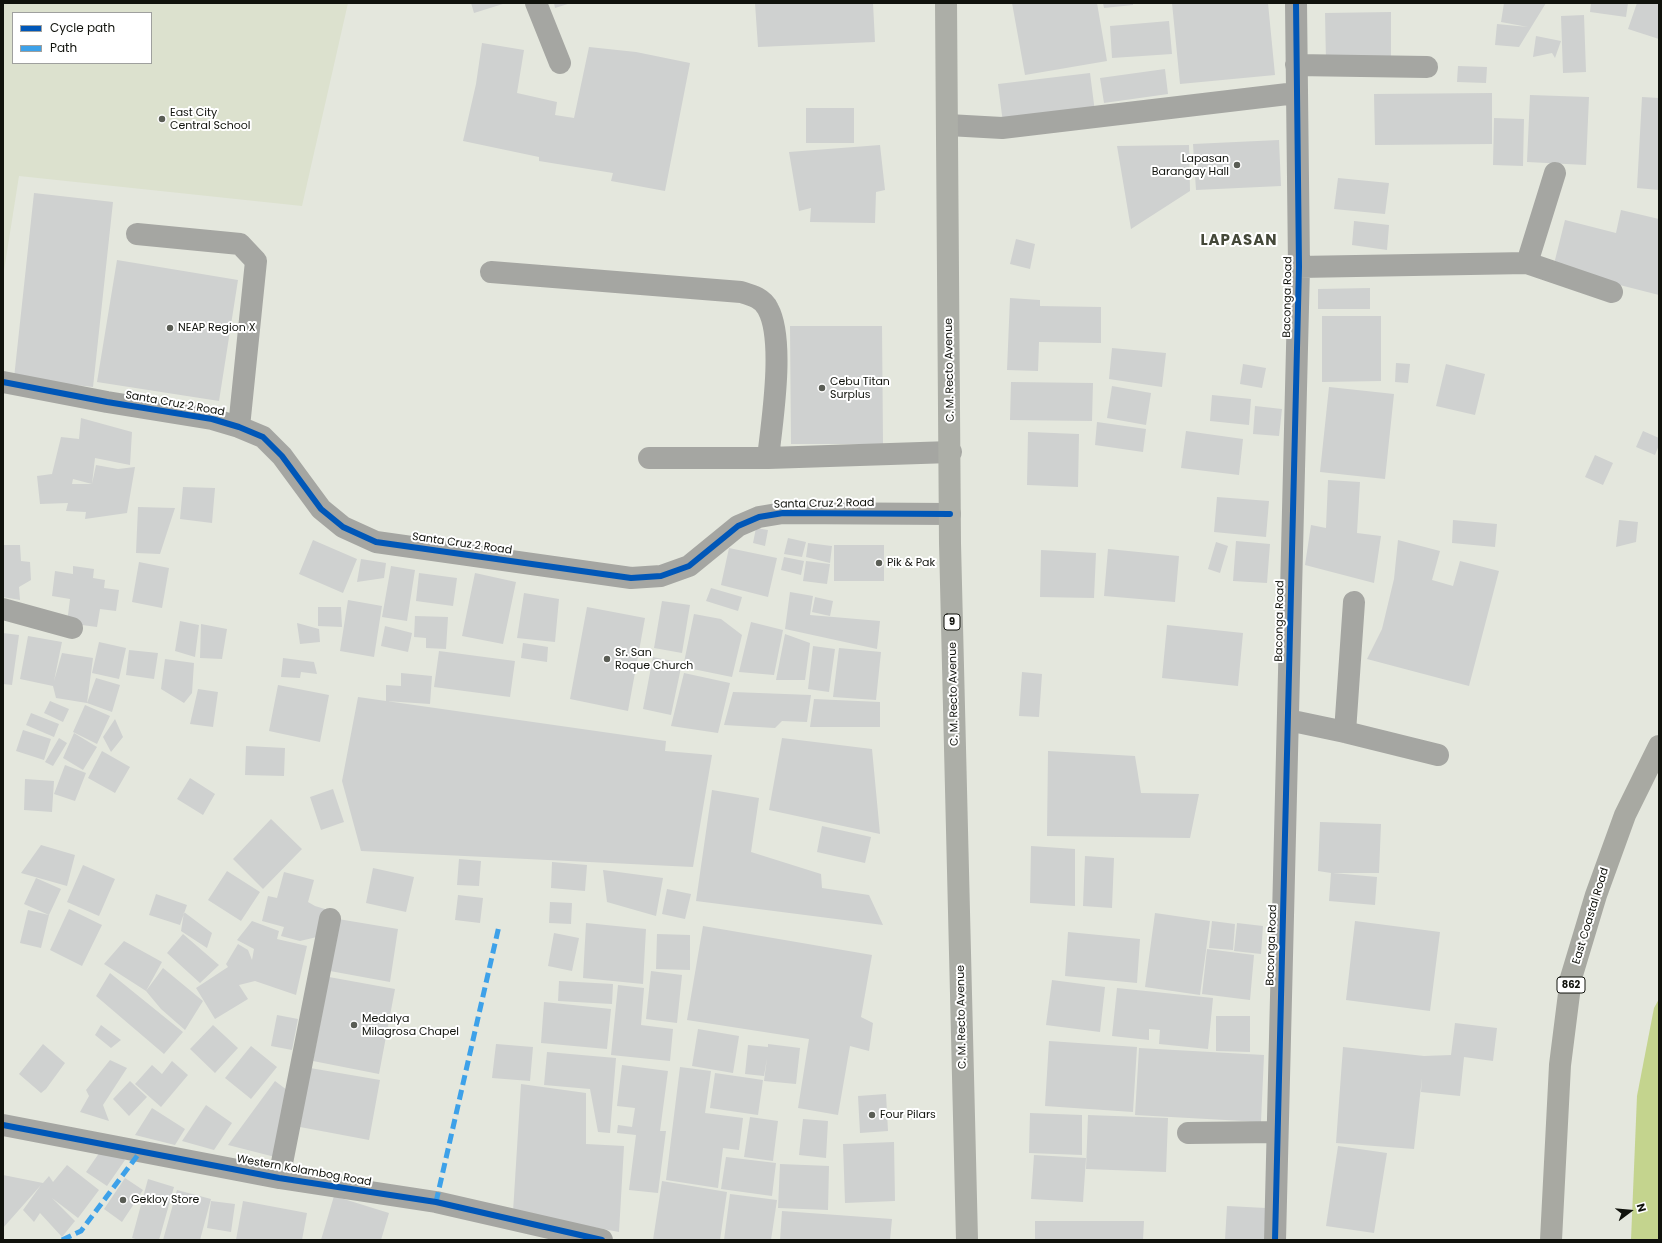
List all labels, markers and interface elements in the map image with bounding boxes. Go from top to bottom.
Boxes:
legend [12,12,152,64]
text: Cycle path [50,19,115,36]
text: Path [50,39,77,56]
place label: East City Central School [170,106,250,132]
marker: East City Central School [157,114,167,124]
place label: Lapasan Barangay Hall [1152,152,1229,178]
marker: Lapasan Barangay Hall [1232,160,1242,170]
district label: LAPASAN [1200,232,1278,250]
street label: Baconga Road [1281,256,1295,338]
street label: C. M. Recto Avenue [942,318,958,422]
place label: NEAP Region X [178,321,256,335]
marker: NEAP Region X [165,323,175,333]
place label: Cebu Titan Surplus [830,375,890,401]
marker: Cebu Titan Surplus [817,383,827,393]
street label: Santa Cruz 2 Road [124,389,226,419]
street label: Santa Cruz 2 Road [774,497,874,511]
street label: Santa Cruz 2 Road [411,530,513,558]
place label: Pik & Pak [887,556,935,570]
marker: Pik & Pak [874,558,884,568]
street label: Baconga Road [1273,580,1287,662]
road number: 9 [944,614,960,630]
street label: C. M. Recto Avenue [946,642,962,746]
place label: Sr. San Roque Church [615,646,693,672]
marker: Sr. San Roque Church [602,654,612,664]
street label: East Coastal Road [1570,866,1612,966]
street label: Baconga Road [1264,904,1280,986]
street label: C. M. Recto Avenue [954,965,970,1069]
road number: 862 [1557,977,1585,993]
place label: Medalya Milagrosa Chapel [362,1012,459,1038]
marker: Medalya Milagrosa Chapel [349,1020,359,1030]
place label: Four Pilars [880,1108,936,1122]
marker: Four Pilars [867,1110,877,1120]
street label: Western Kolambog Road [236,1153,372,1189]
north arrow [1610,1191,1650,1231]
place label: Gekloy Store [131,1193,199,1207]
marker: Gekloy Store [118,1195,128,1205]
text: N [1633,1202,1650,1214]

